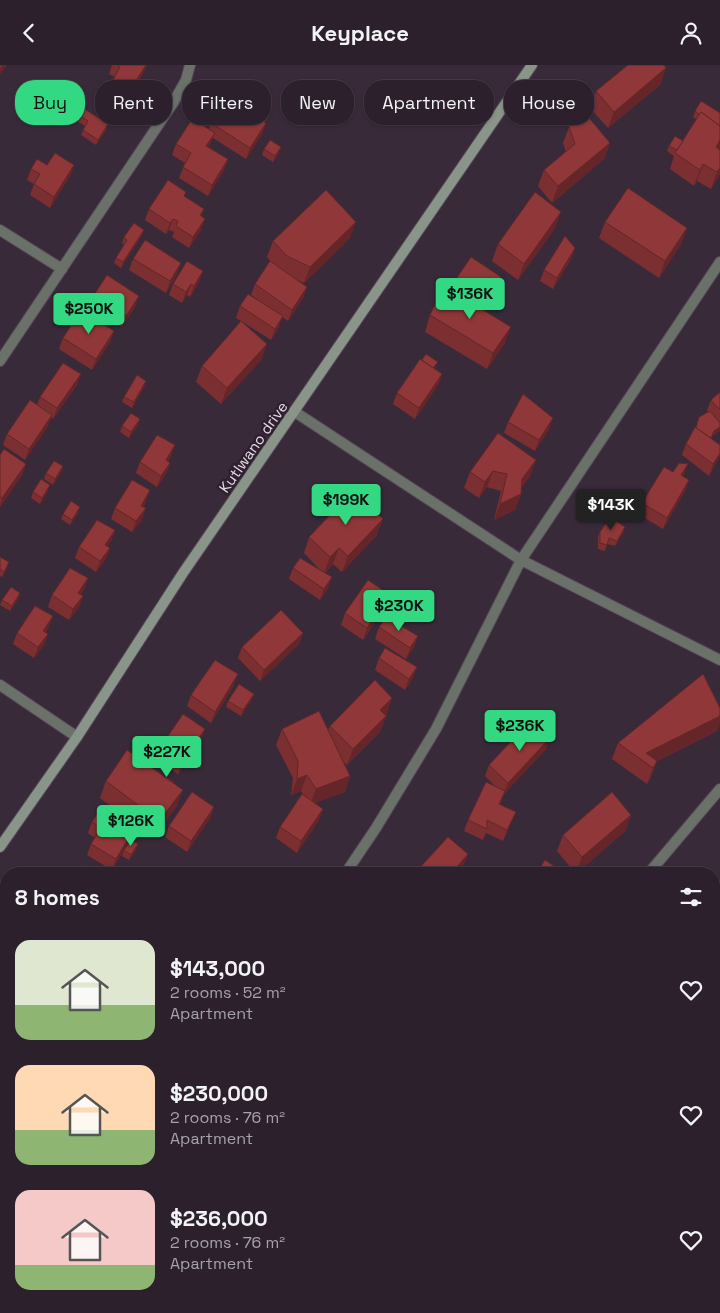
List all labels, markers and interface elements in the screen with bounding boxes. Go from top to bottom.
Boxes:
icon: back [15,19,43,47]
text: Keyplace [311,19,409,47]
icon: person [677,19,705,47]
chip: Buy [15,80,85,125]
chip: Rent [95,80,172,125]
chip: Filters [182,80,271,125]
chip: New [281,80,354,125]
chip: Apartment [364,80,494,125]
chip: House [504,80,594,125]
pin: $136K [435,277,505,320]
text: $136K [447,283,493,304]
pin: $250K [54,293,124,335]
text: $250K [64,298,114,319]
street label: Kutlwano drive [214,398,292,496]
pin: $199K [311,483,381,526]
text: $199K [323,489,369,510]
pin: $143K [576,489,646,531]
text: $143K [588,494,634,515]
pin: $230K [364,589,434,632]
text: $230K [374,595,424,616]
pin: $236K [485,709,555,752]
text: $236K [496,715,544,736]
pin: $227K [132,735,202,778]
text: $227K [143,741,191,762]
pin: $126K [96,805,166,847]
text: $126K [108,810,154,831]
icon: filters [677,883,705,911]
text: 8 homes [15,884,100,911]
text: $143,000 [170,955,265,982]
icon: home [55,960,115,1020]
icon: heart [677,976,705,1004]
text: 2 rooms · 52 m² [170,982,286,1003]
text: Apartment [170,1003,253,1024]
text: $230,000 [170,1080,268,1107]
icon: home [55,1085,115,1145]
icon: heart [677,1101,705,1129]
text: 2 rooms · 76 m² [170,1107,285,1128]
text: Apartment [170,1128,253,1149]
text: $236,000 [170,1205,268,1232]
icon: home [55,1210,115,1270]
icon: heart [677,1226,705,1254]
text: 2 rooms · 76 m² [170,1232,285,1253]
text: Apartment [170,1253,253,1274]

